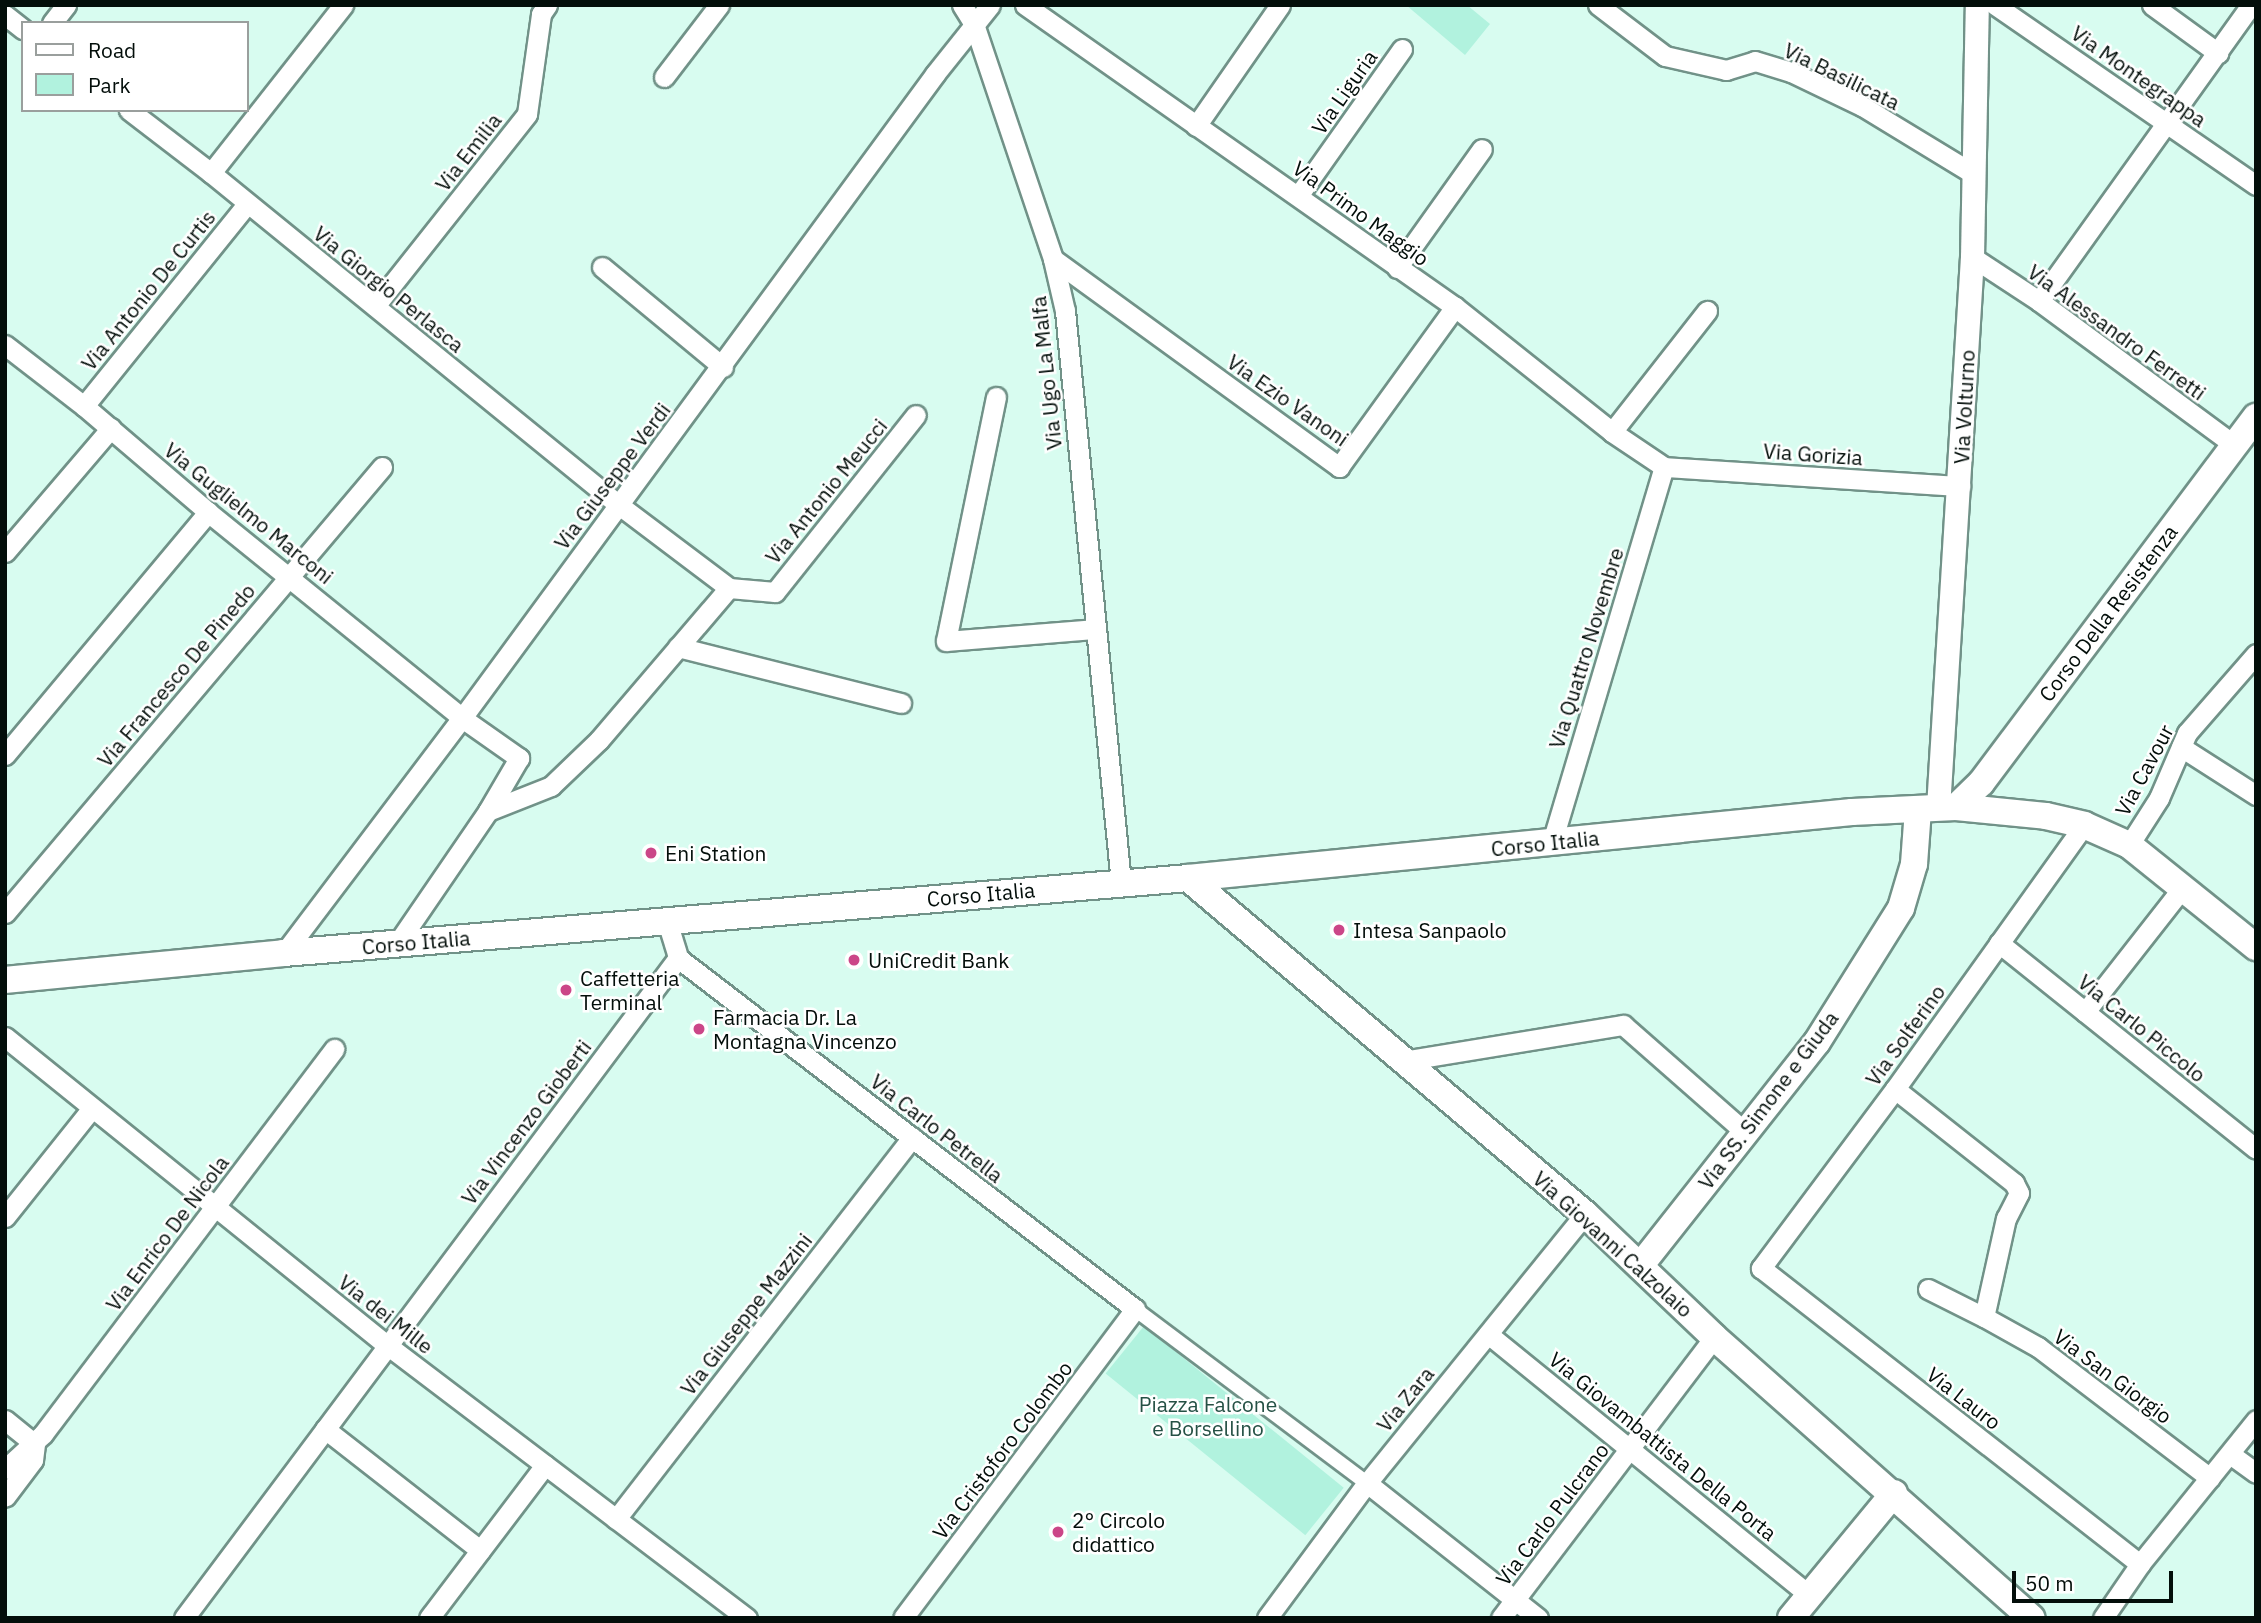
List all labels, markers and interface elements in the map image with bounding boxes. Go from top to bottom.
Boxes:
street label: Via Montegrappa [2067,20,2211,132]
legend [21,21,248,112]
text: Road [88,36,136,64]
street label: Via Basilicata [1780,37,1904,115]
street label: Via Liguria [1306,45,1382,139]
text: Park [88,71,131,99]
street label: Via Emilia [430,108,506,196]
street label: Via Primo Maggio [1288,155,1434,271]
street label: Via Antonio De Curtis [76,205,220,375]
street label: Via Giorgio Perlasca [309,221,469,357]
street label: Via Alessandro Ferretti [2023,259,2211,405]
street label: Via Ugo La Malfa [1025,295,1067,451]
street label: Via Ezio Vanoni [1222,349,1354,451]
street label: Via Volturno [1948,349,1980,465]
street label: Via Giuseppe Verdi [549,398,675,554]
street label: Via Antonio Meucci [760,413,892,569]
street label: Via Guglielmo Marconi [159,437,339,589]
street label: Via Gorizia [1762,438,1864,470]
street label: Corso Della Resistenza [2033,520,2183,706]
street label: Via Quattro Novembre [1543,544,1629,752]
street label: Via Francesco De Pinedo [92,578,260,772]
street label: Via Cavour [2109,720,2179,820]
street label: Corso Italia [1490,825,1600,861]
place label: Eni Station [665,840,766,866]
marker: Eni Station [643,845,659,861]
street label: Corso Italia [926,877,1036,911]
place label: Intesa Sanpaolo [1353,917,1507,943]
marker: Intesa Sanpaolo [1331,922,1347,938]
street label: Corso Italia [361,925,471,959]
place label: UniCredit Bank [868,947,1009,973]
marker: UniCredit Bank [846,952,862,968]
place label: Caffetteria Terminal [580,965,679,1015]
street label: Via Carlo Piccolo [2073,969,2211,1087]
street label: Via Solferino [1860,980,1950,1090]
marker: Caffetteria Terminal [558,982,574,998]
place label: Farmacia Dr. La Montagna Vincenzo [713,1004,897,1054]
street label: Via SS. Simone e Giuda [1693,1006,1843,1194]
marker: Farmacia Dr. La Montagna Vincenzo [691,1021,707,1037]
street label: Via Vincenzo Gioberti [456,1035,596,1209]
street label: Via Carlo Petrella [866,1068,1008,1188]
street label: Via Enrico De Nicola [100,1150,234,1316]
street label: Via Giovanni Calzolaio [1528,1166,1698,1322]
street label: Via Giuseppe Mazzini [675,1228,817,1400]
street label: Via dei Mille [334,1269,438,1359]
street label: Via San Giorgio [2049,1323,2177,1429]
street label: Via Giovambattista Della Porta [1544,1346,1782,1546]
street label: Via Cristoforo Colombo [927,1356,1077,1544]
street label: Via Zara [1371,1361,1439,1437]
street label: Via Lauro [1922,1361,2006,1435]
park label: Piazza Falcone e Borsellino [1139,1391,1277,1441]
street label: Via Carlo Pulcrano [1490,1438,1614,1590]
place label: 2° Circolo didattico [1072,1507,1165,1557]
marker: 2° Circolo didattico [1050,1524,1066,1540]
scale bar [2016,1556,2177,1600]
text: 50 m [2025,1569,2074,1597]

